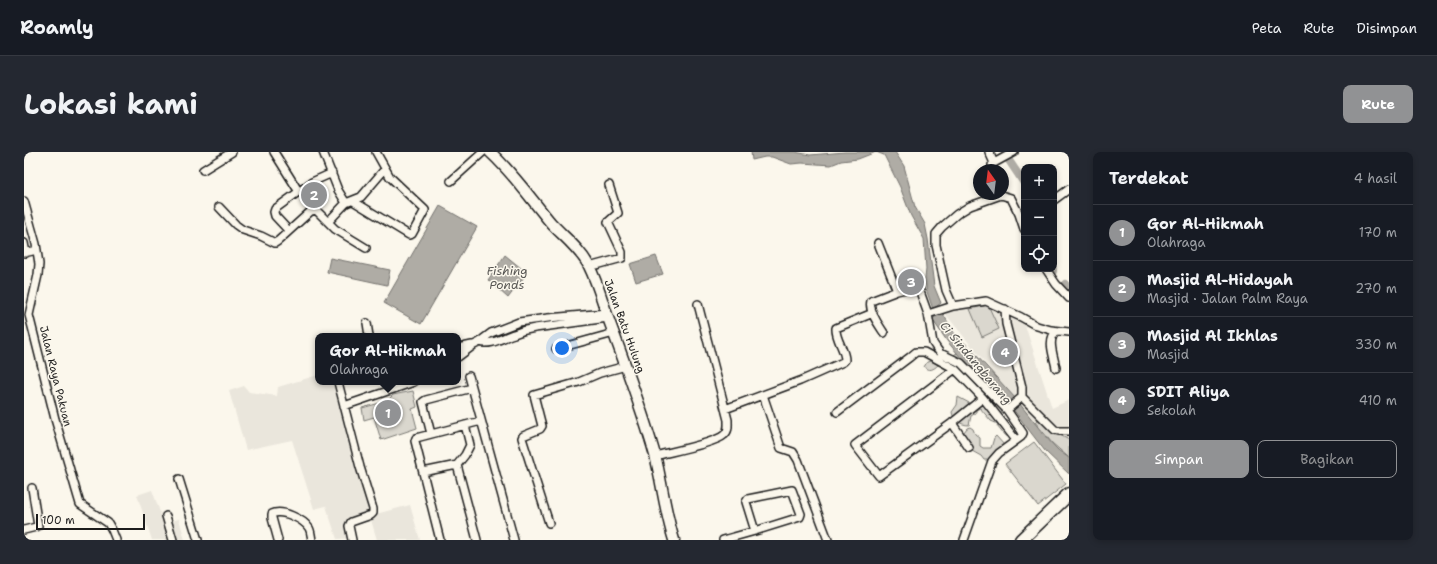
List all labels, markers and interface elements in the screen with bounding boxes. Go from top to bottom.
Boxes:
text: Roamly [20,15,94,40]
text: Peta [1252,19,1281,37]
text: Rute [1303,19,1334,37]
text: Disimpan [1356,19,1417,37]
text: Lokasi kami [24,85,198,123]
button: Rute [1343,85,1413,123]
north arrow [973,164,1009,200]
map controls [1021,164,1057,272]
button: + [1021,164,1057,200]
text: Terdekat [1109,167,1189,189]
text: 4 hasil [1354,170,1397,187]
pin: 2 [301,180,327,210]
button: − [1021,200,1057,236]
text: Gor Al-Hikmah [1147,214,1264,234]
text: 1 [1119,224,1125,241]
text: 170 m [1359,224,1397,241]
text: Olahraga [1147,234,1206,251]
button: locate [1021,236,1057,272]
water label: Fishing Ponds [486,263,528,293]
pin: 3 [898,267,924,297]
text: Masjid Al-Hidayah [1147,270,1293,290]
street label: Jalan Batu Hulung [601,277,649,375]
text: 2 [1117,280,1127,297]
text: 270 m [1355,280,1397,297]
text: Masjid · Jalan Palm Raya [1147,290,1308,307]
water label: Ci Sindangbarang [937,318,1015,408]
street label: Jalan Raya Pakuan [36,324,75,428]
text: Masjid Al Ikhlas [1147,326,1278,346]
popup [315,333,461,385]
text: 3 [1117,336,1127,353]
text: 330 m [1355,336,1397,353]
pin: 4 [992,337,1018,367]
your location [552,338,572,358]
text: Gor Al-Hikmah [330,341,446,361]
text: Masjid [1147,346,1189,363]
text: Olahraga [330,361,388,378]
text: SDIT Aliya [1147,382,1229,402]
text: 4 [1117,392,1127,409]
text: 410 m [1359,392,1397,409]
pin: 1 [375,398,401,428]
text: Sekolah [1147,402,1196,419]
button: Simpan [1109,440,1249,478]
button: Bagikan [1257,440,1397,478]
scale bar [36,512,145,531]
text: 100 m [42,513,75,528]

